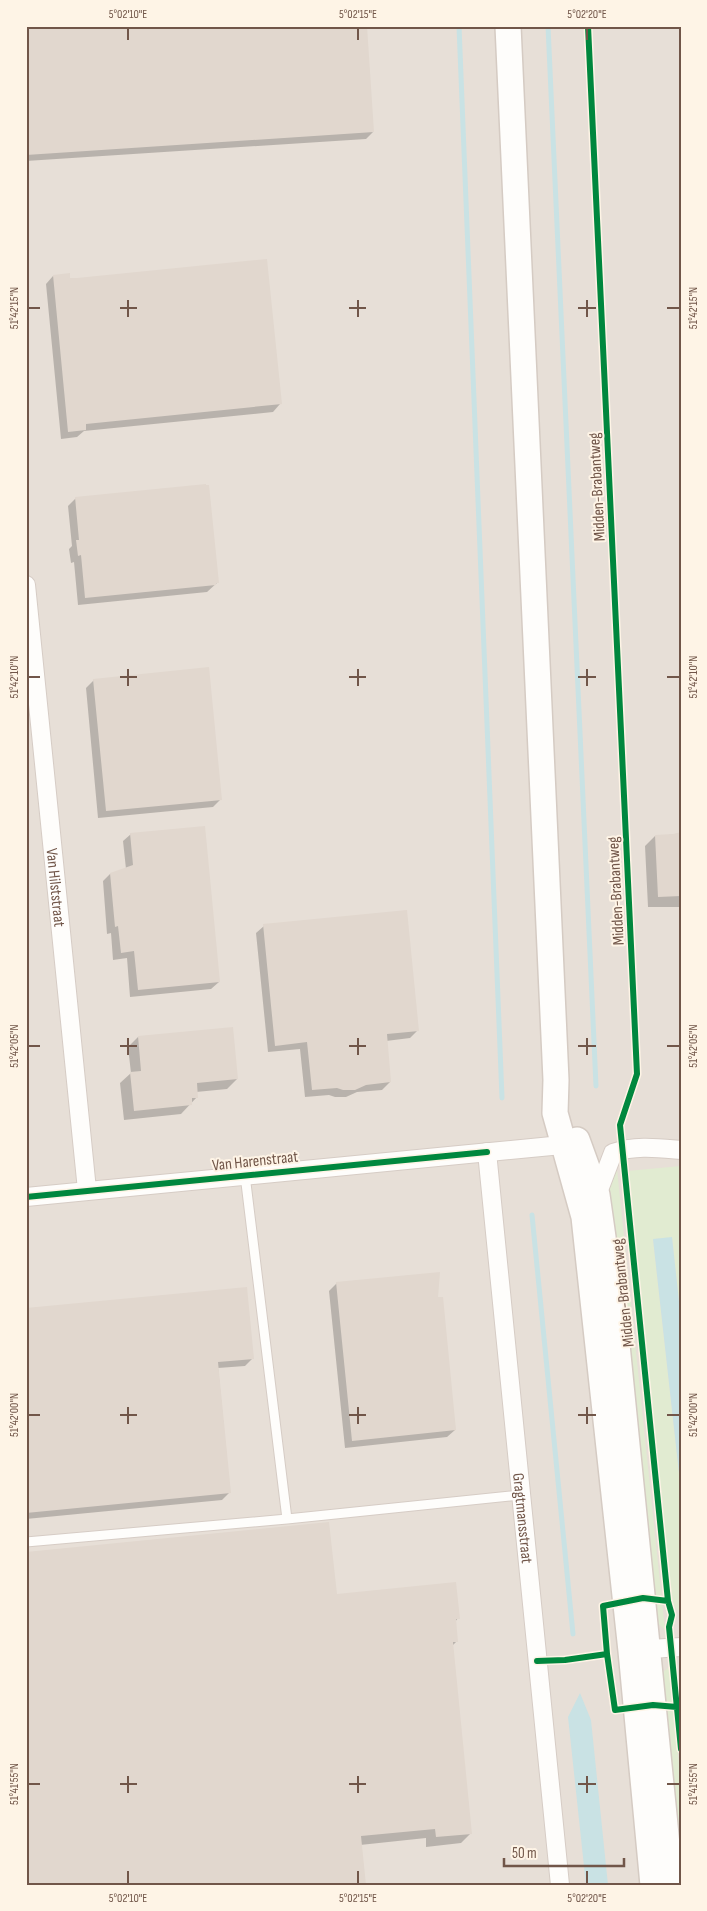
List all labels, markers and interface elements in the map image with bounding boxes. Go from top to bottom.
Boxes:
text: 5°02'10"E [109,7,147,22]
text: 5°02'15"E [339,7,377,22]
text: 5°02'20"E [567,7,607,22]
text: 51°42'15"N [7,287,22,329]
text: 51°42'15"N [686,287,701,329]
street label: Midden-Brabantweg [585,432,610,542]
text: 51°42'10"N [7,656,22,698]
text: 51°42'10"N [686,656,701,698]
street label: Midden-Brabantweg [604,836,629,946]
street label: Van Hilststraat [42,847,68,928]
text: 51°42'05"N [7,1024,22,1068]
text: 51°42'05"N [686,1024,701,1068]
street label: Van Harenstraat [211,1148,299,1175]
street label: Midden-Brabantweg [608,1238,639,1348]
text: 51°42'00"N [7,1393,22,1437]
text: 51°42'00"N [686,1393,701,1437]
street label: Gragtmansstraat [508,1472,536,1565]
text: 51°41'55"N [7,1763,22,1805]
text: 51°41'55"N [686,1763,701,1805]
scale bar [504,1836,624,1868]
text: 50 m [512,1844,537,1863]
text: 5°02'10"E [109,1891,147,1906]
text: 5°02'15"E [339,1891,377,1906]
text: 5°02'20"E [567,1891,607,1906]

